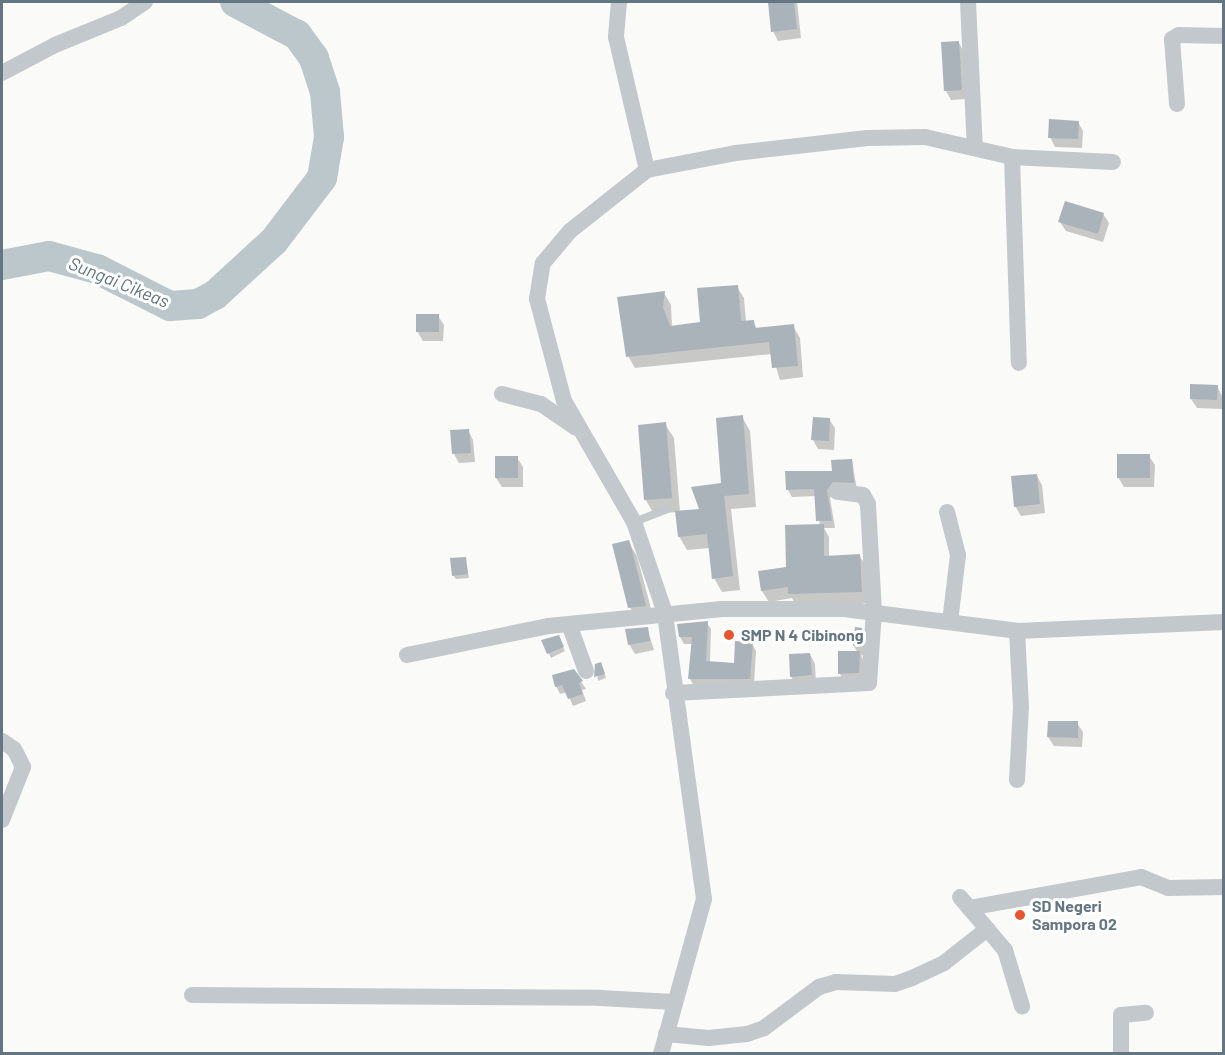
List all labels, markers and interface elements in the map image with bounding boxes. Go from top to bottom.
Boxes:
water label: Sungai Cikeas [66,252,172,312]
place label: SMP N 4 Cibinong [741,625,864,645]
marker: SMP N 4 Cibinong [722,628,736,642]
place label: SD Negeri Sampora 02 [1032,896,1117,934]
marker: SD Negeri Sampora 02 [1013,908,1027,922]

